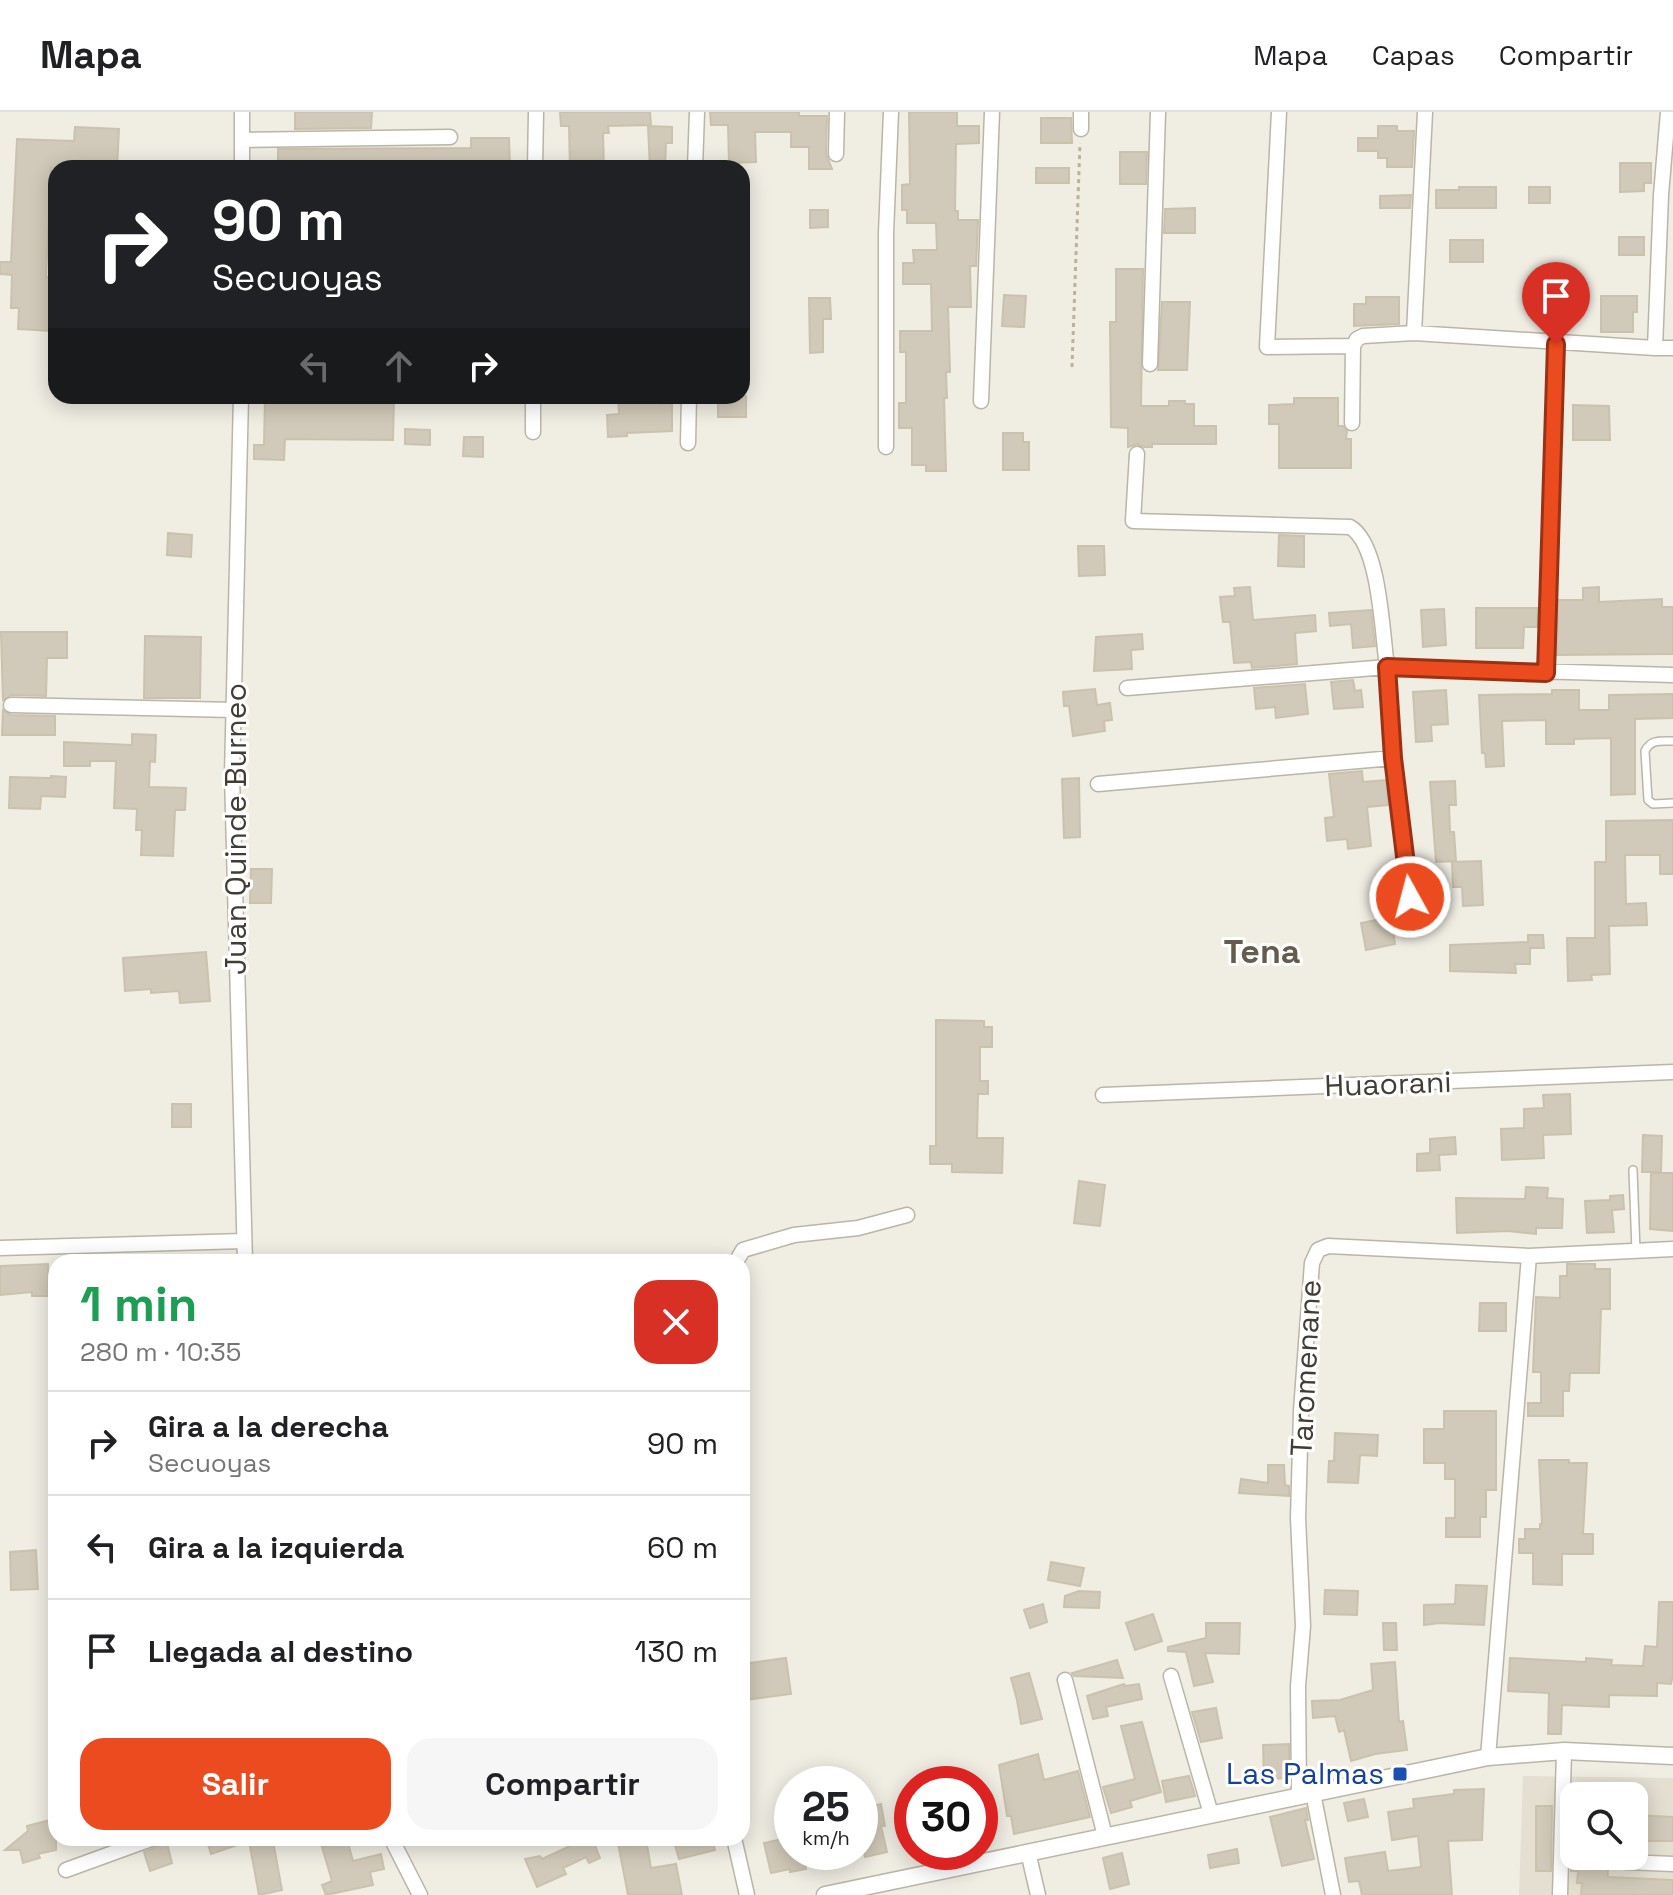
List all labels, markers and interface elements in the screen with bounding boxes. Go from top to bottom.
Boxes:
text: Mapa [40,31,142,79]
text: Mapa [1253,37,1328,73]
text: Capas [1372,37,1455,73]
text: Compartir [1499,37,1633,73]
text: 90 m [212,185,345,256]
icon: right [80,192,184,296]
text: Secuoyas [212,255,383,301]
pin [1522,262,1590,344]
icon: arrive [1534,274,1578,318]
icon: left [293,344,337,388]
icon: ahead [377,344,421,388]
icon: right [461,344,505,388]
street label: Juan Quinde Burneo [216,683,255,975]
position arrow [1368,855,1452,939]
district label: Tena [1223,930,1301,973]
street label: Huaorani [1324,1062,1452,1105]
text: 1 min [80,1274,197,1335]
street label: Taromenane [1281,1279,1330,1457]
button: close [634,1280,718,1364]
text: 280 m · 10:35 [80,1335,241,1369]
text: Gira a la derecha [148,1407,389,1446]
icon: right [80,1421,124,1465]
text: 90 m [647,1424,718,1463]
text: Secuoyas [148,1446,271,1480]
icon: left [80,1525,124,1569]
text: Gira a la izquierda [148,1528,404,1567]
text: 60 m [647,1528,718,1567]
icon: arrive [80,1629,124,1673]
text: Llegada al destino [148,1632,413,1671]
text: 130 m [635,1632,718,1671]
button: Salir [80,1738,391,1830]
button: Compartir [407,1738,718,1830]
place label: Las Palmas [1226,1754,1384,1793]
marker: Las Palmas [1391,1765,1409,1783]
speed limit sign: 30 [894,1766,998,1870]
text: 25 [802,1782,850,1833]
map controls [1560,1782,1648,1870]
button: search [1560,1782,1648,1870]
text: km/h [802,1825,850,1851]

